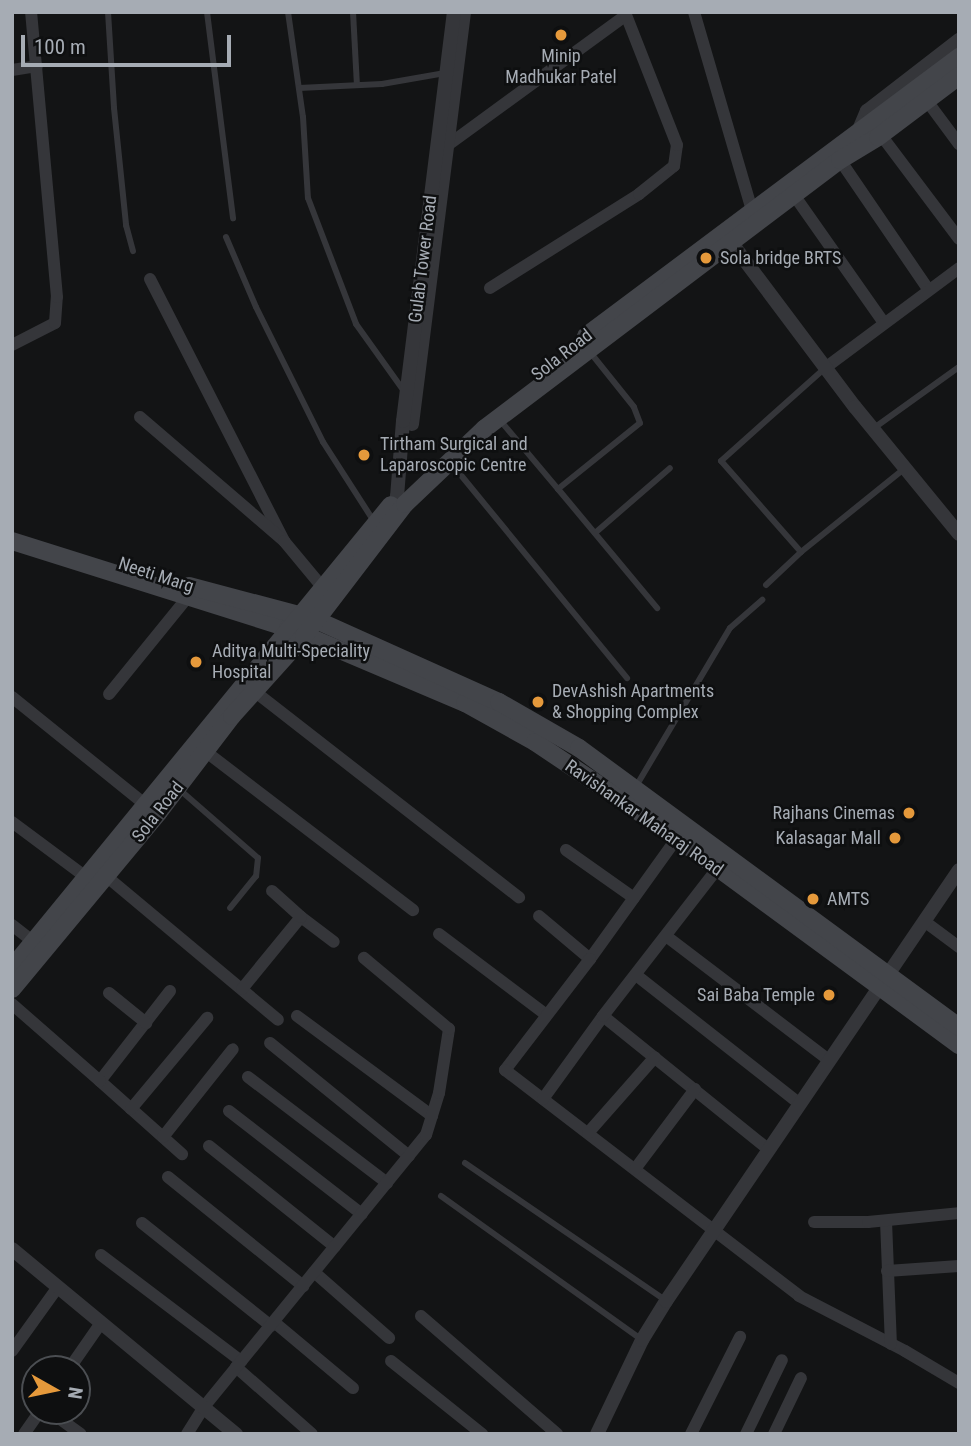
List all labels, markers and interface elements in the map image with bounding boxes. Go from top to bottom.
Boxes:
scale bar [24,21,234,65]
marker: Minip Madhukar Patel [553,27,569,43]
text: 100 m [34,35,86,59]
place label: Minip Madhukar Patel [505,46,617,88]
street label: Gulab Tower Road [404,194,442,324]
place label: Sola bridge BRTS [720,247,841,269]
marker: Sola bridge BRTS [698,250,714,266]
street label: Sola Road [527,325,597,385]
place label: Tirtham Surgical and Laparoscopic Centre [380,434,528,476]
marker: Tirtham Surgical and Laparoscopic Centre [354,445,374,465]
street label: Neeti Marg [116,553,196,597]
place label: Aditya Multi-Speciality Hospital [212,641,370,684]
marker: Aditya Multi-Speciality Hospital [186,652,206,672]
place label: DevAshish Apartments & Shopping Complex [552,681,714,724]
marker: DevAshish Apartments & Shopping Complex [530,694,546,710]
street label: Ravishankar Maharaj Road [561,755,727,881]
street label: Sola Road [128,777,188,847]
place label: Rajhans Cinemas [773,802,895,824]
marker: Rajhans Cinemas [901,805,917,821]
place label: Kalasagar Mall [775,827,881,849]
marker: Kalasagar Mall [887,830,903,846]
place label: AMTS [827,888,869,910]
marker: AMTS [805,891,821,907]
place label: Sai Baba Temple [697,984,815,1006]
marker: Sai Baba Temple [821,987,837,1003]
north arrow [21,1355,91,1425]
text: N [63,1385,88,1401]

